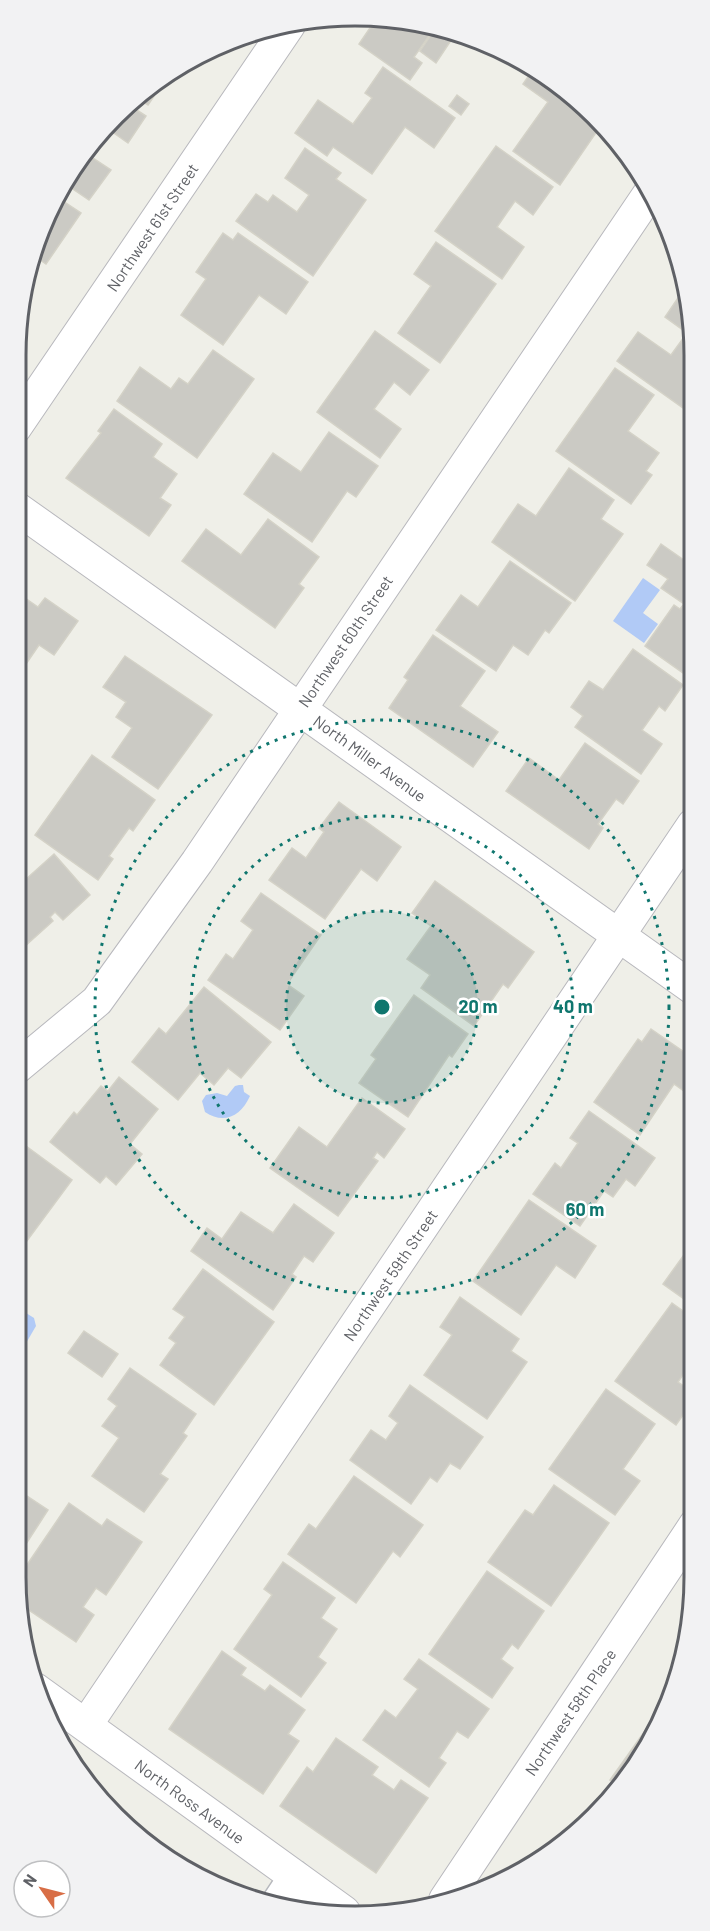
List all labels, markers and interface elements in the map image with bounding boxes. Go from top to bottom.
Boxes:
street label: Northwest 61st Street [102,159,202,295]
street label: Northwest 60th Street [294,571,396,711]
street label: North Miller Avenue [310,711,430,805]
text: 20 m [459,995,497,1017]
text: 40 m [553,995,593,1017]
centre of rings [372,997,392,1017]
text: 60 m [566,1198,604,1220]
street label: Northwest 59th Street [339,1206,441,1344]
street label: Northwest 58th Place [521,1645,619,1779]
street label: North Ross Avenue [131,1755,249,1847]
north arrow [12,1859,72,1919]
text: N [18,1870,40,1890]

